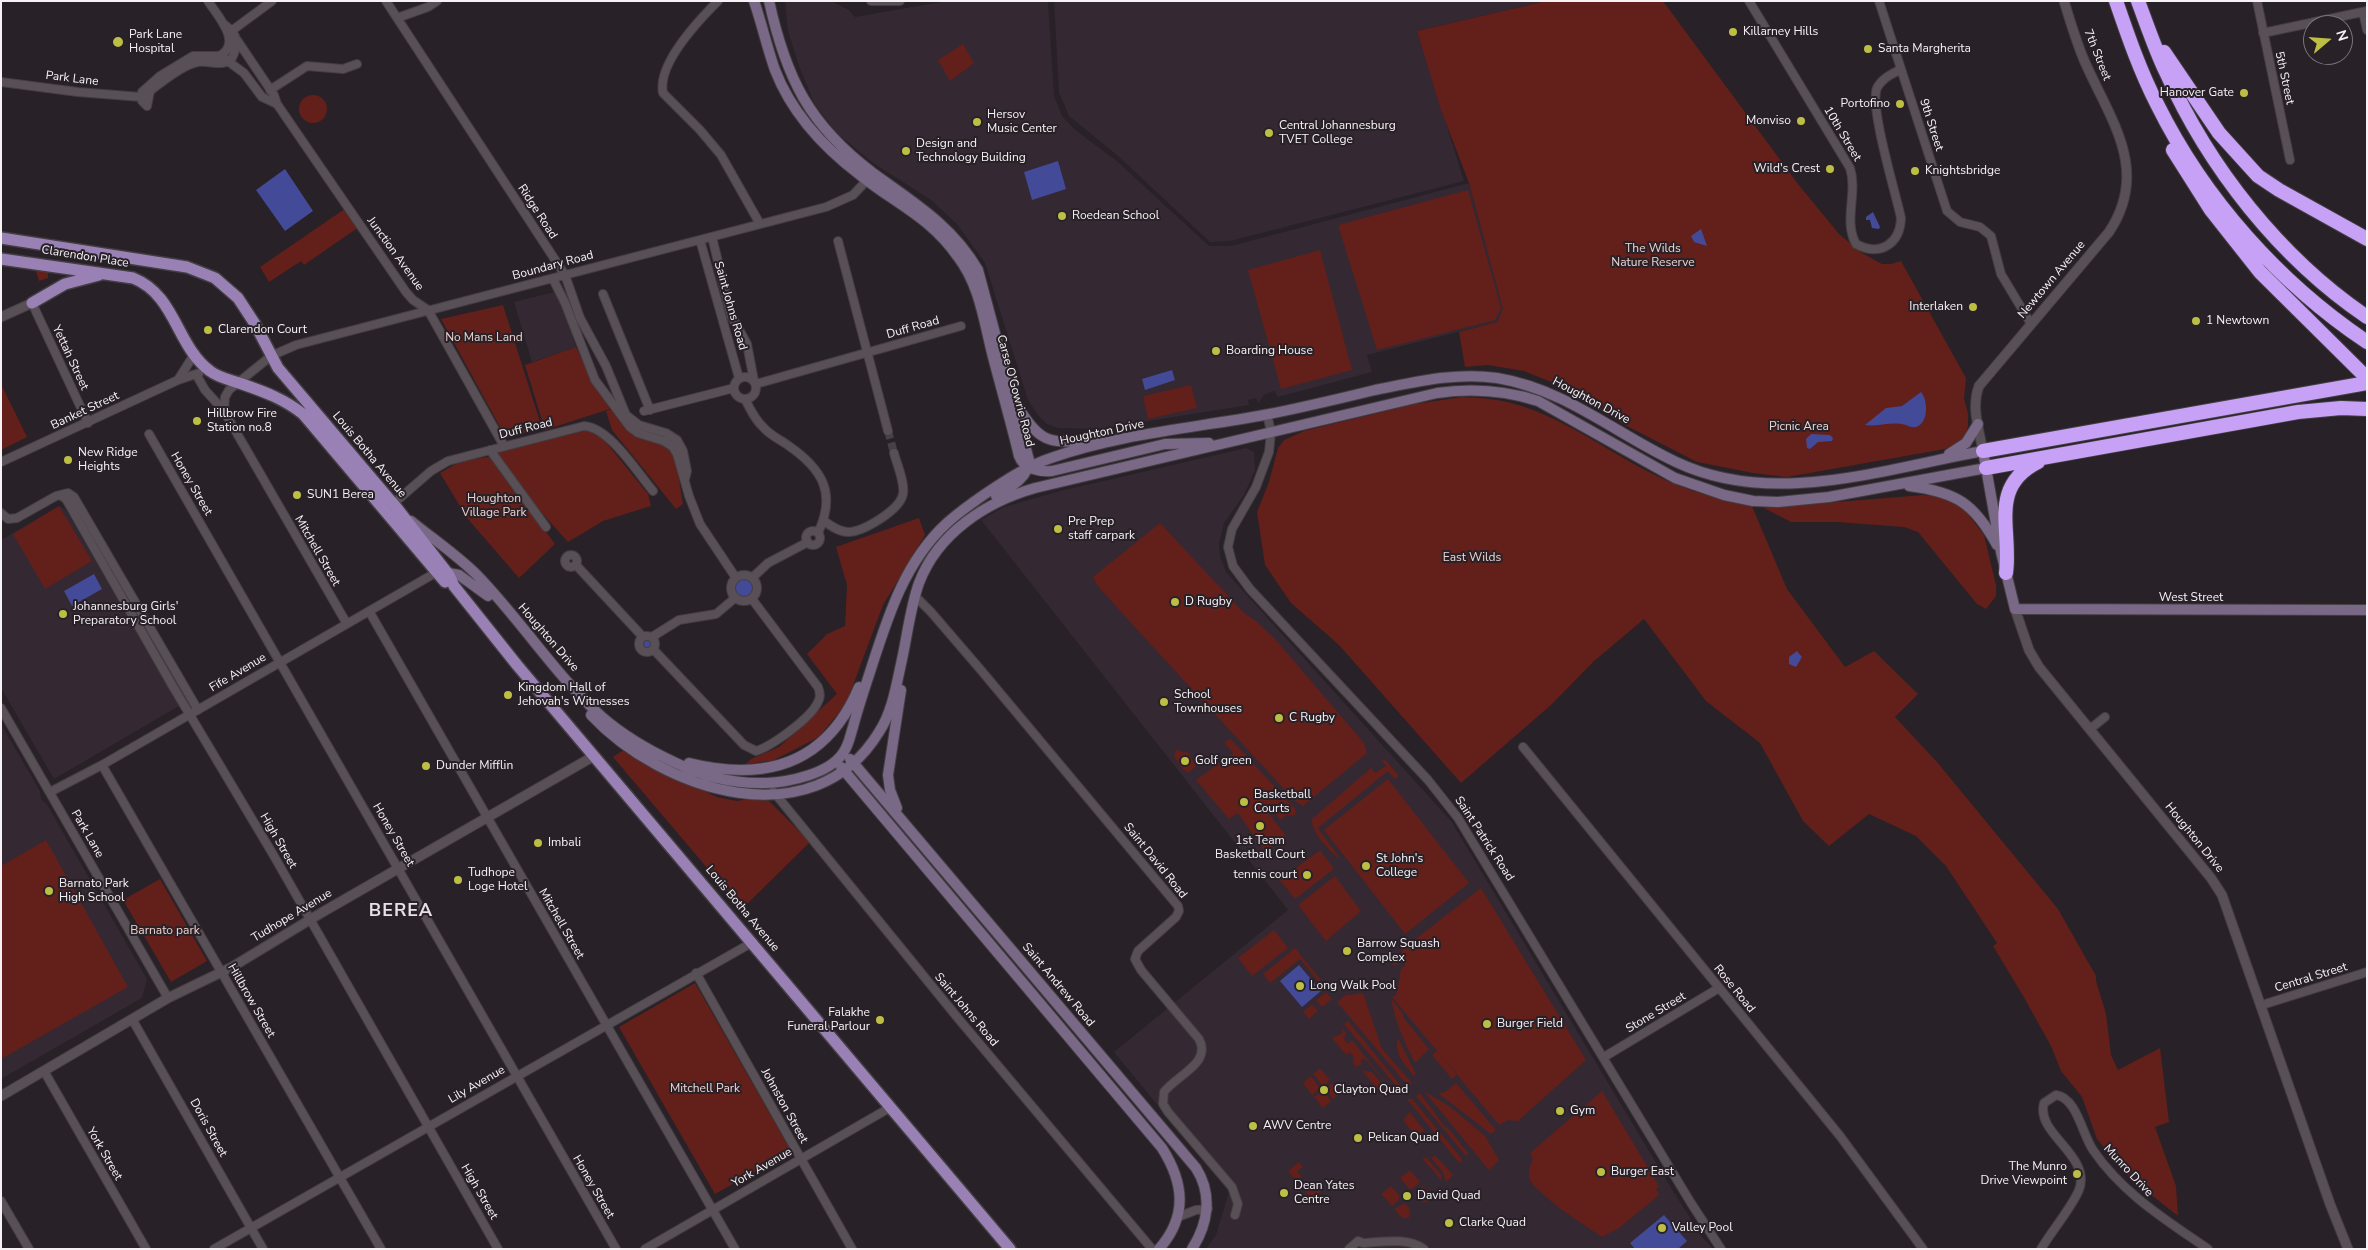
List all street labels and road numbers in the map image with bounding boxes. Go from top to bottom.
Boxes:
street label: 7th Street [2080,27,2114,83]
street label: 5th Street [2271,50,2297,106]
street label: Park Lane [45,69,99,89]
street label: 9th Street [1916,97,1946,153]
street label: 10th Street [1820,104,1864,164]
street label: Ridge Road [514,182,560,242]
street label: Junction Avenue [363,214,427,294]
street label: Newtown Avenue [2015,238,2089,322]
street label: Clarendon Place [40,243,130,271]
street label: Boundary Road [511,248,595,284]
street label: Saint Johns Road [710,260,750,352]
street label: Duff Road [885,314,941,342]
street label: Yettah Street [49,323,91,393]
street label: Carse O'Gowrie Road [993,333,1037,449]
street label: Houghton Drive [1550,375,1632,427]
street label: Banket Street [49,389,121,433]
street label: Louis Botha Avenue [329,409,409,501]
street label: Duff Road [498,415,554,443]
street label: Houghton Drive [1059,417,1145,449]
street label: Honey Street [167,450,215,518]
street label: Mitchell Street [291,513,343,589]
street label: West Street [2159,591,2223,605]
street label: Houghton Drive [515,601,581,675]
street label: Fife Avenue [207,650,269,696]
street label: Saint Patrick Road [1451,794,1517,884]
street label: Houghton Drive [2161,800,2227,876]
street label: Honey Street [369,801,417,869]
street label: Park Lane [67,807,107,861]
street label: High Street [256,811,300,871]
street label: Saint David Road [1120,820,1190,902]
street label: Louis Botha Avenue [702,863,782,955]
street label: Tudhope Avenue [249,886,335,946]
street label: Mitchell Street [535,886,587,962]
street label: Saint Andrew Road [1019,940,1097,1030]
street label: Central Street [2273,960,2349,996]
street label: Hillbrow Street [224,962,278,1040]
street label: Rose Road [1710,962,1758,1016]
street label: Saint Johns Road [931,970,1001,1050]
street label: Stone Street [1623,990,1689,1036]
street label: Lily Avenue [446,1063,508,1107]
street label: Johnston Street [757,1066,811,1146]
street label: Doris Street [186,1096,230,1160]
street label: York Street [83,1125,125,1183]
street label: Munro Drive [2100,1142,2156,1200]
street label: York Avenue [729,1145,795,1191]
street label: Honey Street [569,1153,617,1221]
street label: High Street [457,1162,501,1222]

